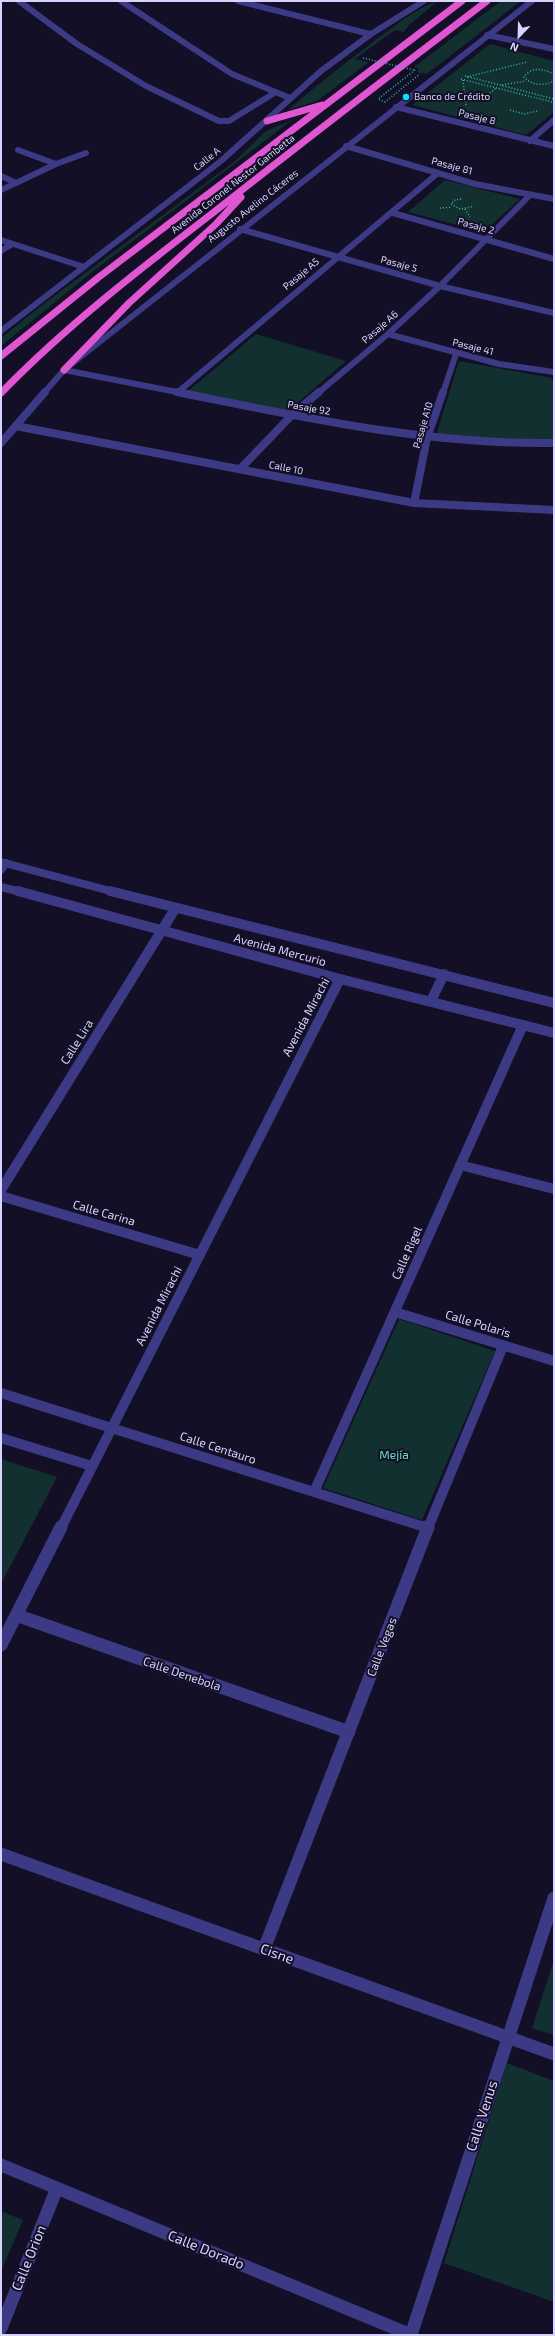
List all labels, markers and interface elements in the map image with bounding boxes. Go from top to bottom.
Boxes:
north arrow [499,16,539,56]
text: N [508,40,520,55]
place label: Banco de Crédito [414,91,490,103]
marker: Banco de Crédito [401,92,411,102]
street label: Pasaje 8 [457,107,497,127]
street label: Avenida Coronel Nestor Gambetta [169,132,297,236]
street label: Calle A [191,145,223,173]
street label: Pasaje 81 [430,155,474,177]
street label: Augusto Avelino Cáceres [205,167,301,245]
street label: Pasaje 2 [456,215,496,237]
street label: Pasaje 5 [379,253,419,275]
street label: Pasaje A5 [280,255,322,293]
street label: Pasaje A6 [359,308,401,346]
street label: Pasaje 41 [451,336,495,358]
street label: Pasaje 92 [287,398,331,418]
street label: Pasaje A10 [411,400,435,450]
street label: Calle 10 [268,459,304,477]
street label: Avenida Mercurio [232,931,328,969]
street label: Avenida Mirachi [279,975,333,1059]
street label: Calle Lira [58,1017,96,1067]
street label: Calle Carina [71,1197,137,1229]
street label: Calle Rigel [389,1224,425,1282]
street label: Avenida Mirachi [133,1264,185,1348]
street label: Calle Polaris [444,1307,512,1341]
street label: Calle Centauro [178,1429,258,1467]
park label: Mejía [379,1448,409,1462]
street label: Calle Vegas [364,1615,400,1679]
street label: Calle Denebola [141,1654,223,1694]
street label: Cisne [258,1940,296,1968]
street label: Calle Venus [463,2079,501,2153]
street label: Calle Orion [8,2223,50,2293]
street label: Calle Dorado [165,2227,247,2273]

